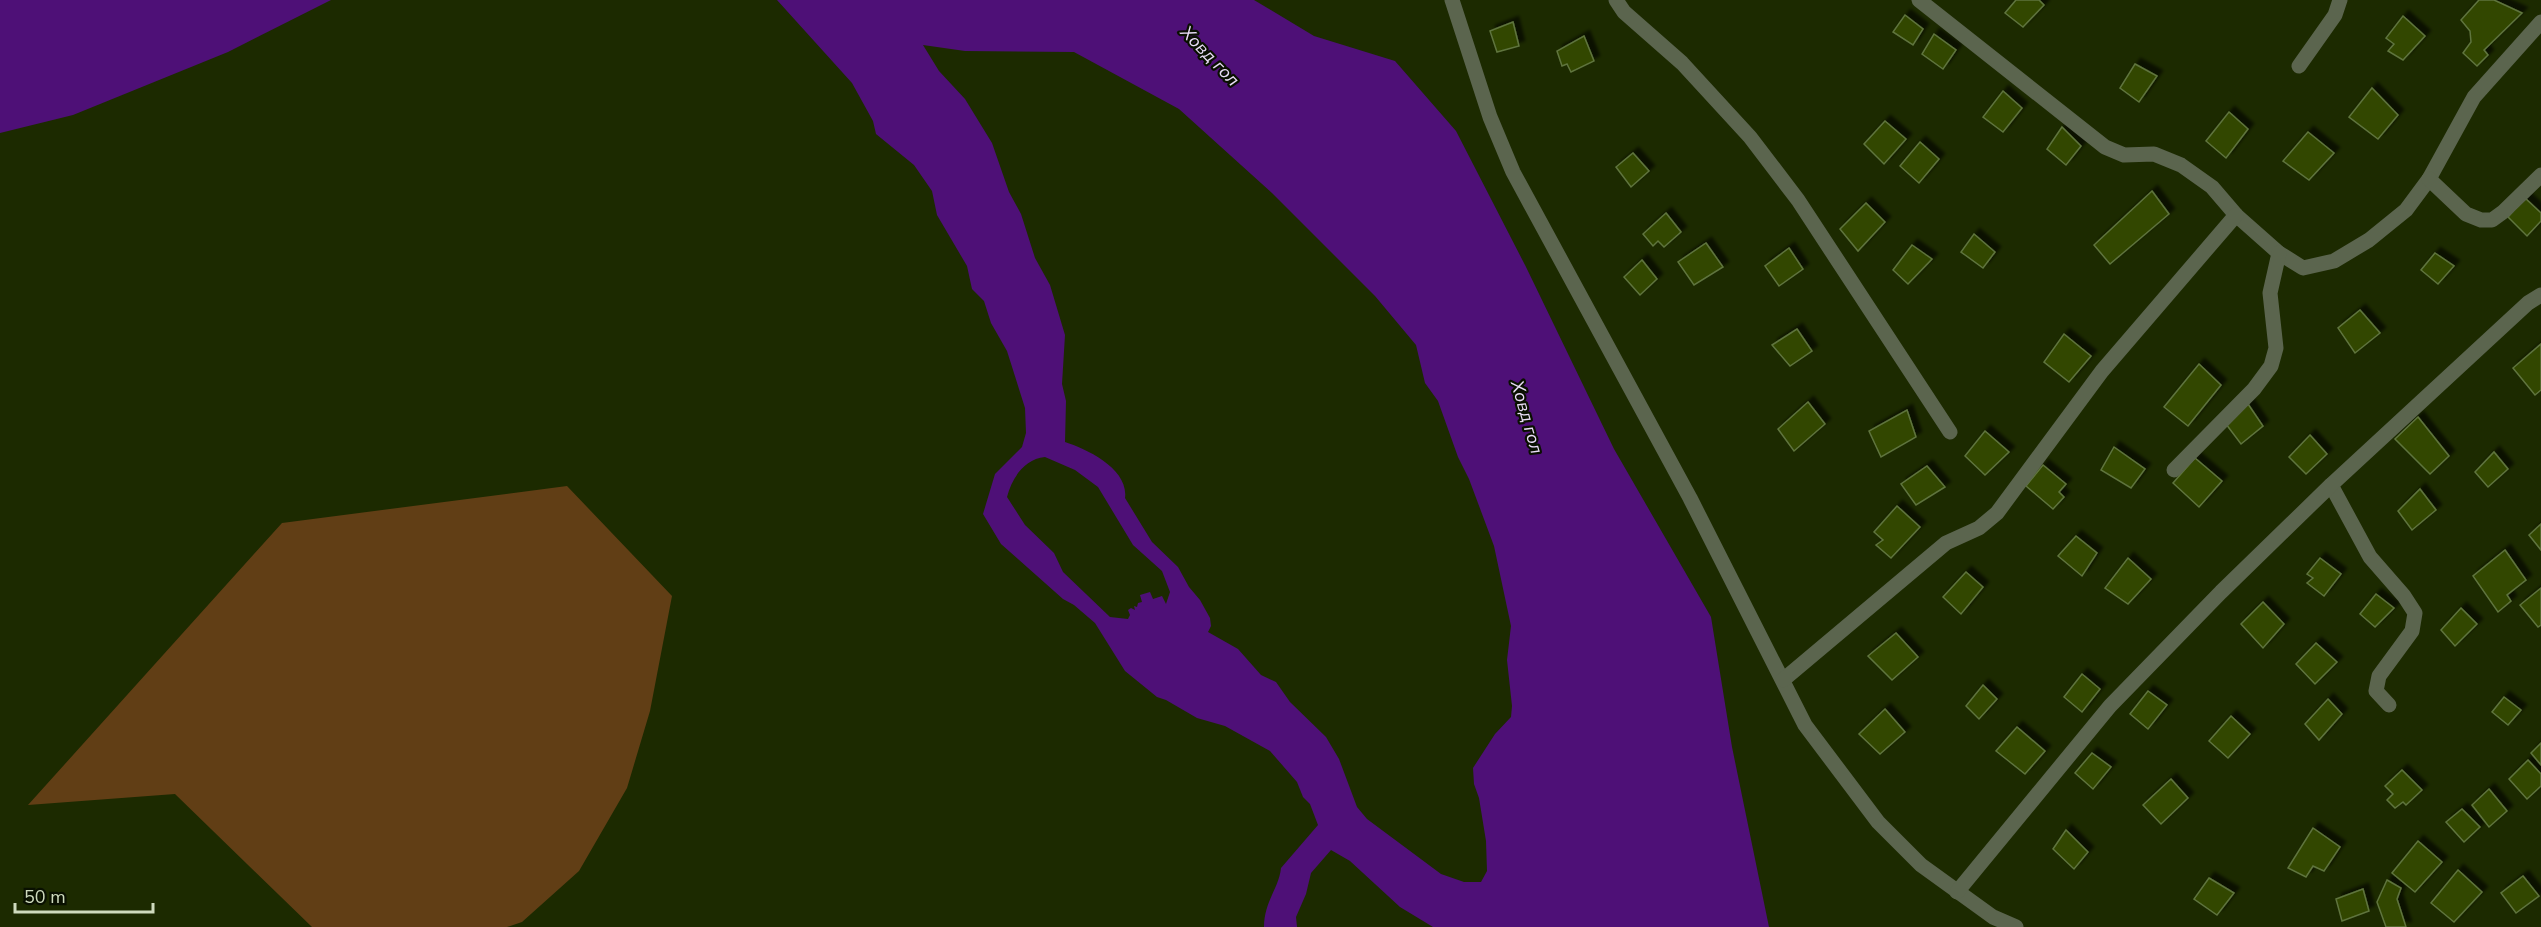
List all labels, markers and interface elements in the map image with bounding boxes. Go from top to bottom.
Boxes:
water label: Ховд гол [1175,20,1245,91]
water label: Ховд гол [1505,377,1549,456]
scale bar [15,876,153,914]
text: 50 m [24,885,66,909]

